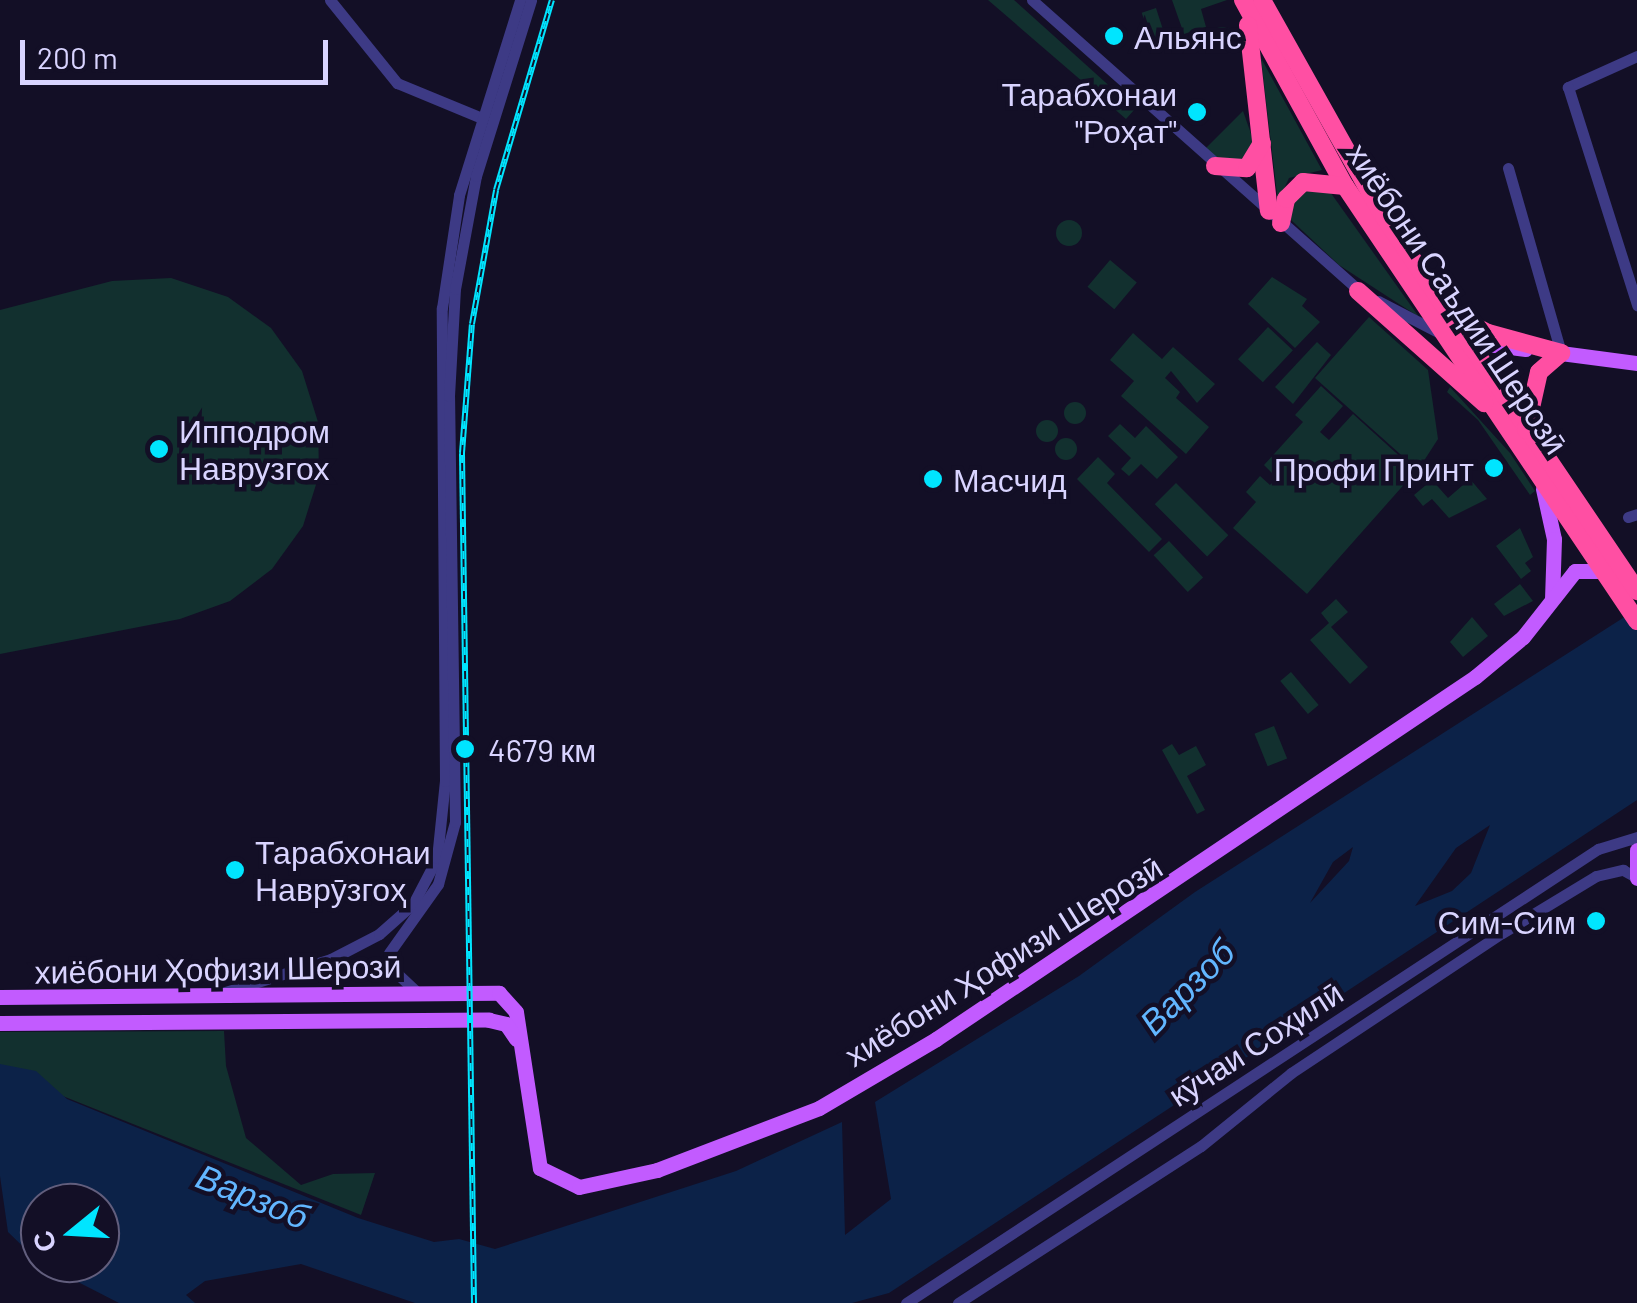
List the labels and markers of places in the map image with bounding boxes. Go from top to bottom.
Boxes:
place label: Альянс [1134,17,1242,55]
marker: Альянс [1103,25,1125,47]
place label: Тарабхонаи "Роҳат" [1001,75,1177,150]
marker: Тарабхонаи "Роҳат" [1186,101,1208,123]
place label: Ипподром Наврузгох [179,412,330,487]
marker: Ипподром Наврузгох [148,438,170,460]
place label: Профи Принт [1274,449,1474,487]
marker: Профи Принт [1483,457,1505,479]
place label: Масчид [953,460,1067,498]
marker: Масчид [922,468,944,490]
place label: 4679 км [488,730,596,768]
marker: 4679 км [452,736,478,762]
place label: Тарабхонаи Наврӯзгоҳ [255,833,431,908]
marker: Тарабхонаи Наврӯзгоҳ [224,859,246,881]
place label: Сим-Сим [1437,902,1576,940]
marker: Сим-Сим [1585,910,1607,932]

